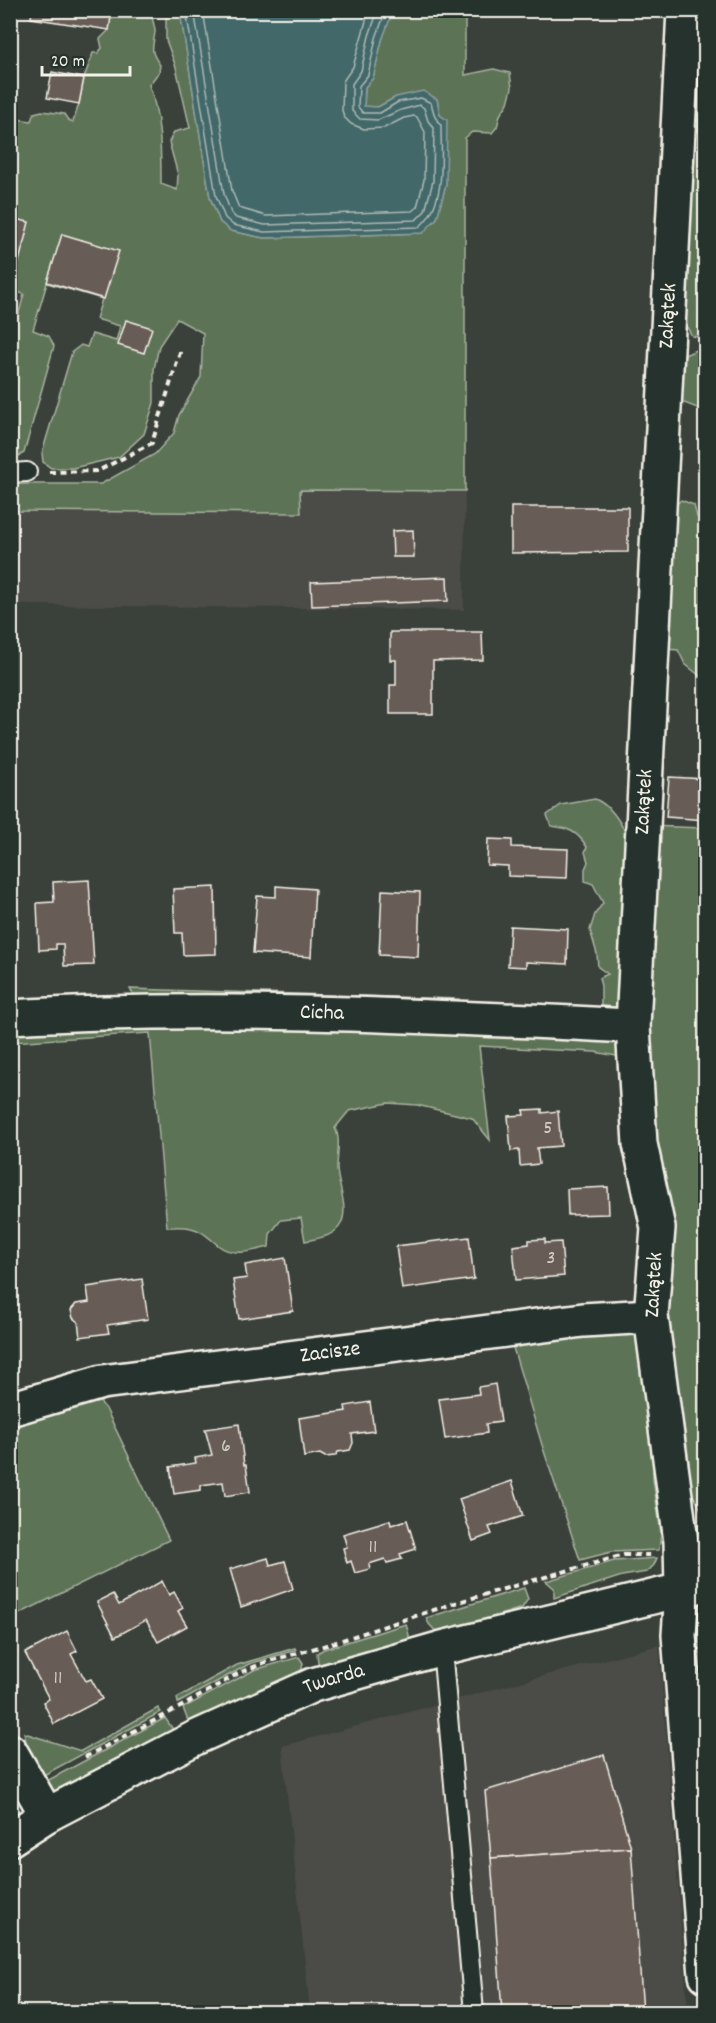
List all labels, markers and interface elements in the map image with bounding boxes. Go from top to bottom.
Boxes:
scale bar [42,39,130,77]
text: 20 m [51,50,85,75]
street label: Zakątek [652,282,686,350]
street label: Zakątek [628,768,662,836]
street label: Cicha [299,997,345,1029]
house number: 5 [543,1115,553,1143]
house number: 3 [547,1245,555,1273]
street label: Zakątek [638,1251,672,1319]
street label: Zacisze [298,1333,362,1372]
house number: 6 [221,1433,231,1461]
house number: 11 [369,1534,377,1562]
street label: Twarda [298,1655,369,1703]
house number: 11 [54,1665,62,1693]

